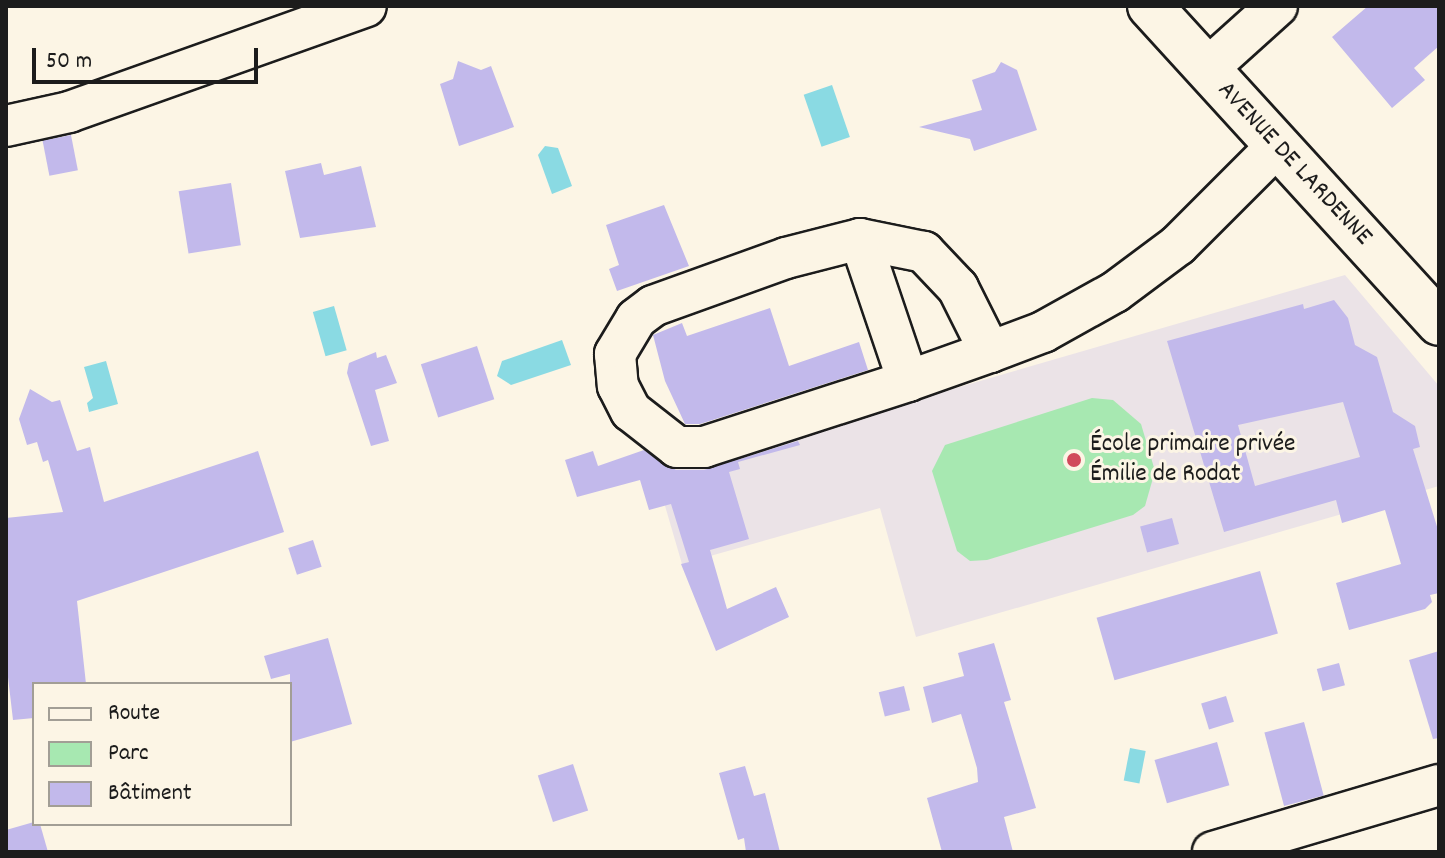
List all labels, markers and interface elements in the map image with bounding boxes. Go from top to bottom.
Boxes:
scale bar [36,32,262,82]
text: 50 m [46,45,92,79]
street label: AVENUE DE LARDENNE [1210,75,1378,253]
place label: École primaire privée Émilie de Rodat [1090,429,1296,490]
marker: École primaire privée Émilie de Rodat [1065,451,1083,469]
legend [32,682,292,826]
text: Route [108,697,160,731]
text: Parc [108,737,149,771]
text: Bâtiment [108,777,192,811]

